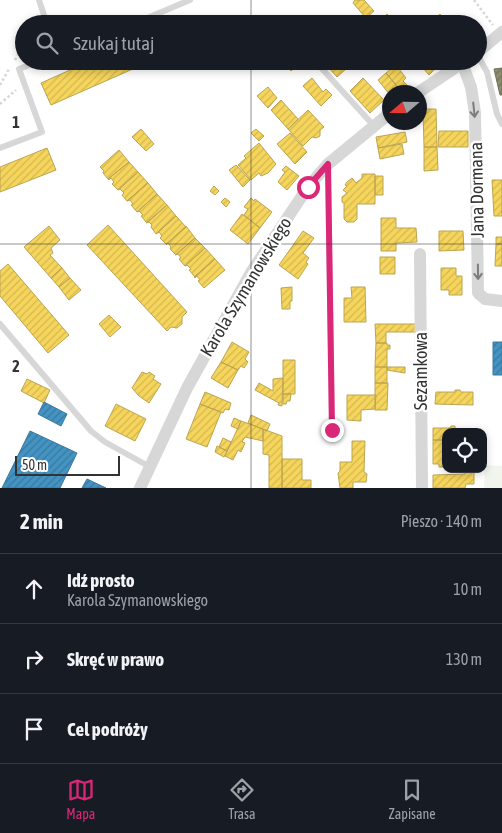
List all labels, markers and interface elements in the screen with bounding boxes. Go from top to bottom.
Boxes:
search box [15,15,487,70]
icon: search [33,29,61,57]
text: Szukaj tutaj [73,32,155,54]
north arrow [382,85,427,130]
one-way arrow [469,102,479,118]
text: 1 [12,113,20,131]
street label: Jana Dormana [465,142,488,238]
route start [297,176,320,199]
street label: Karola Szymanowskiego [196,213,295,360]
one-way arrow [473,264,483,280]
street label: Sezamkowa [410,332,431,410]
text: 2 [12,357,20,375]
route end [321,419,344,442]
map controls [442,428,487,473]
button: locate [442,428,487,473]
scale bar [15,453,120,476]
text: 50 m [22,457,47,473]
text: 2 min [20,509,63,533]
text: Pieszo · 140 m [401,512,482,530]
text: Idź prosto [67,569,135,591]
icon: ahead [20,575,48,603]
text: 10 m [453,580,482,598]
text: Karola Szymanowskiego [67,591,208,609]
icon: right [20,645,48,673]
text: Skręć w prawo [67,648,164,670]
text: 130 m [446,650,482,668]
icon: arrive [20,715,48,743]
text: Cel podróży [67,718,148,740]
tab: Mapa [66,776,95,822]
tab: Trasa [228,776,256,822]
tab: Zapisane [388,776,436,822]

